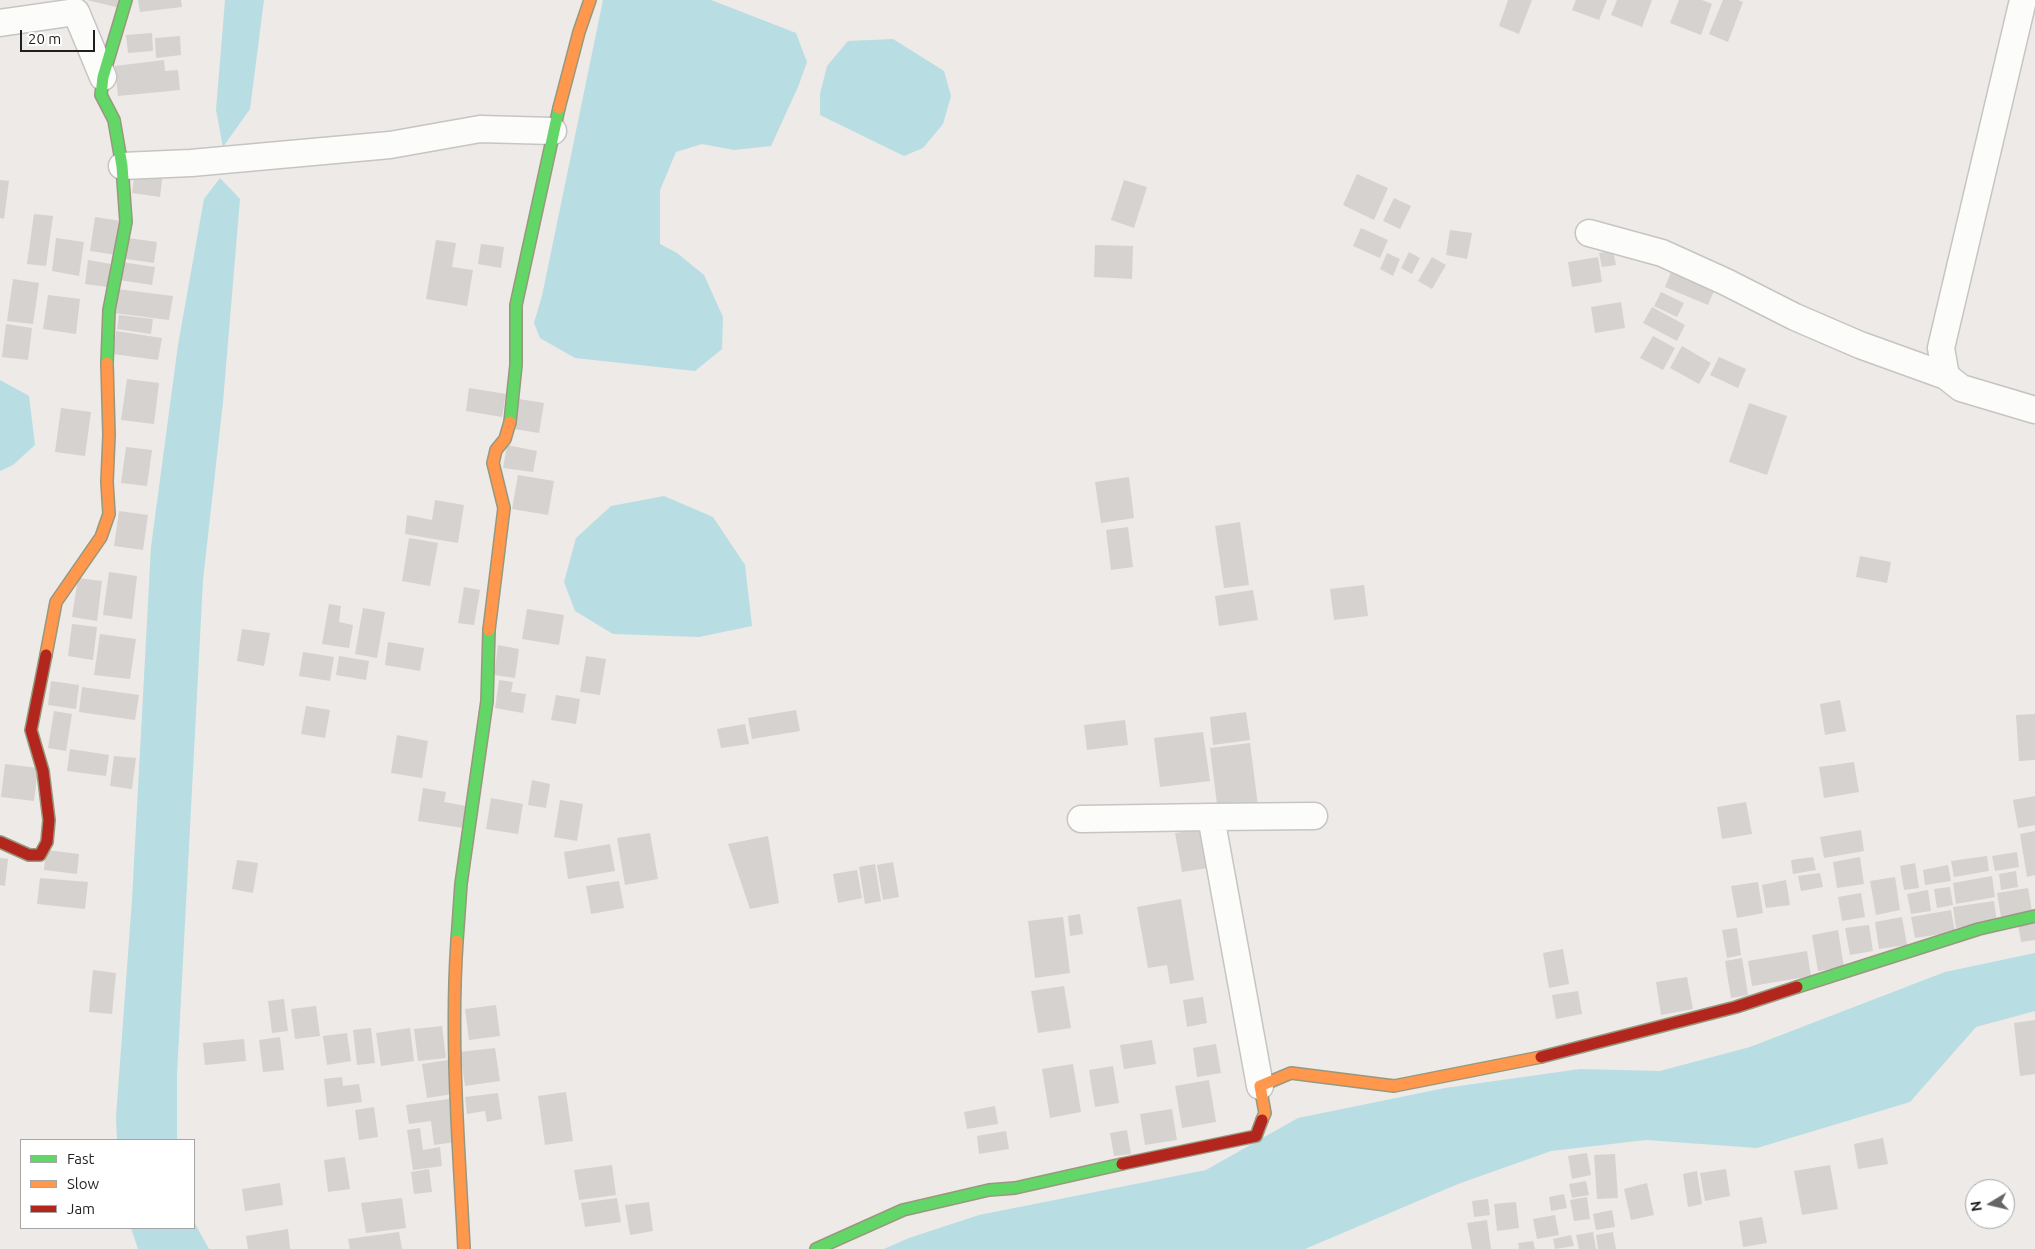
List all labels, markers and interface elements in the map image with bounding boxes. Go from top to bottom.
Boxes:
scale bar [22,20,98,52]
text: 20 m [28,30,61,47]
legend [20,1139,195,1229]
text: Fast [67,1150,94,1167]
text: Slow [67,1175,99,1192]
north arrow [1965,1179,2015,1229]
text: Jam [67,1200,95,1217]
text: N [1967,1200,1985,1213]

